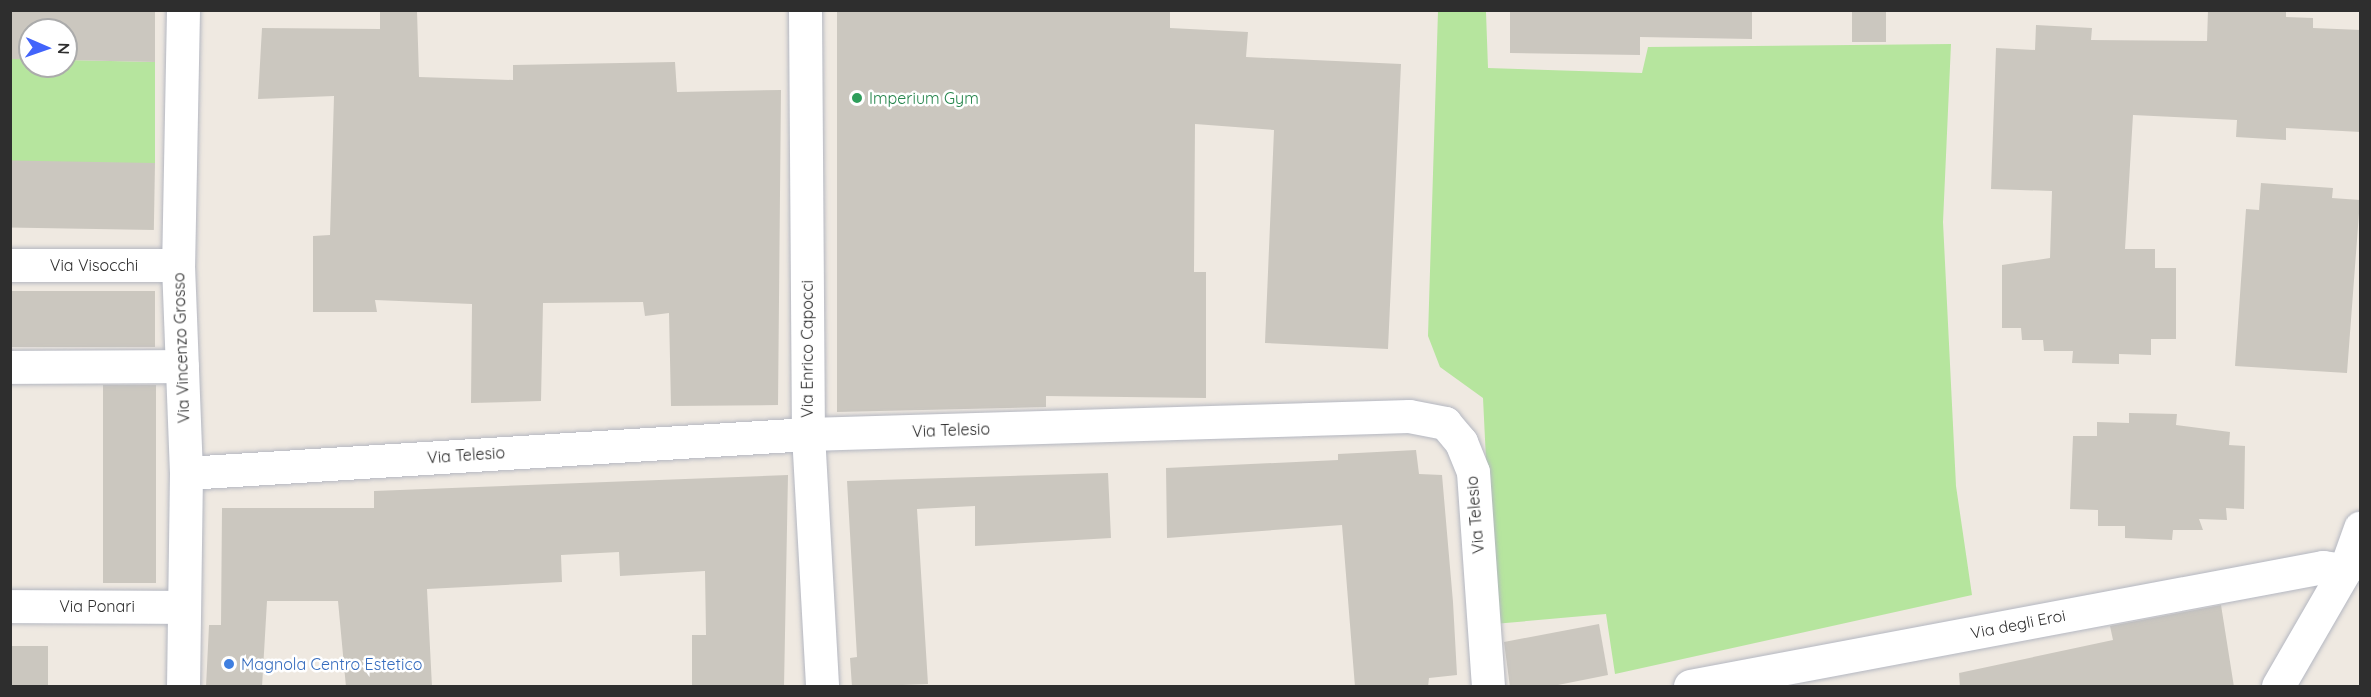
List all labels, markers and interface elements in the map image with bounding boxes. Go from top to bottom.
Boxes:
north arrow [18,18,78,78]
text: N [54,42,74,55]
place label: Imperium Gym [869,88,979,108]
marker: Imperium Gym [850,91,864,105]
street label: Via Visocchi [50,255,138,275]
street label: Via Vincenzo Grosso [169,272,193,424]
street label: Via Enrico Capocci [797,280,817,418]
street label: Via Telesio [912,419,990,441]
street label: Via Telesio [426,443,506,467]
street label: Via Telesio [1462,475,1488,555]
street label: Via Ponari [59,596,135,616]
street label: Via degli Eroi [1969,605,2067,643]
place label: Magnola Centro Estetico [241,654,422,674]
marker: Magnola Centro Estetico [222,657,236,671]

